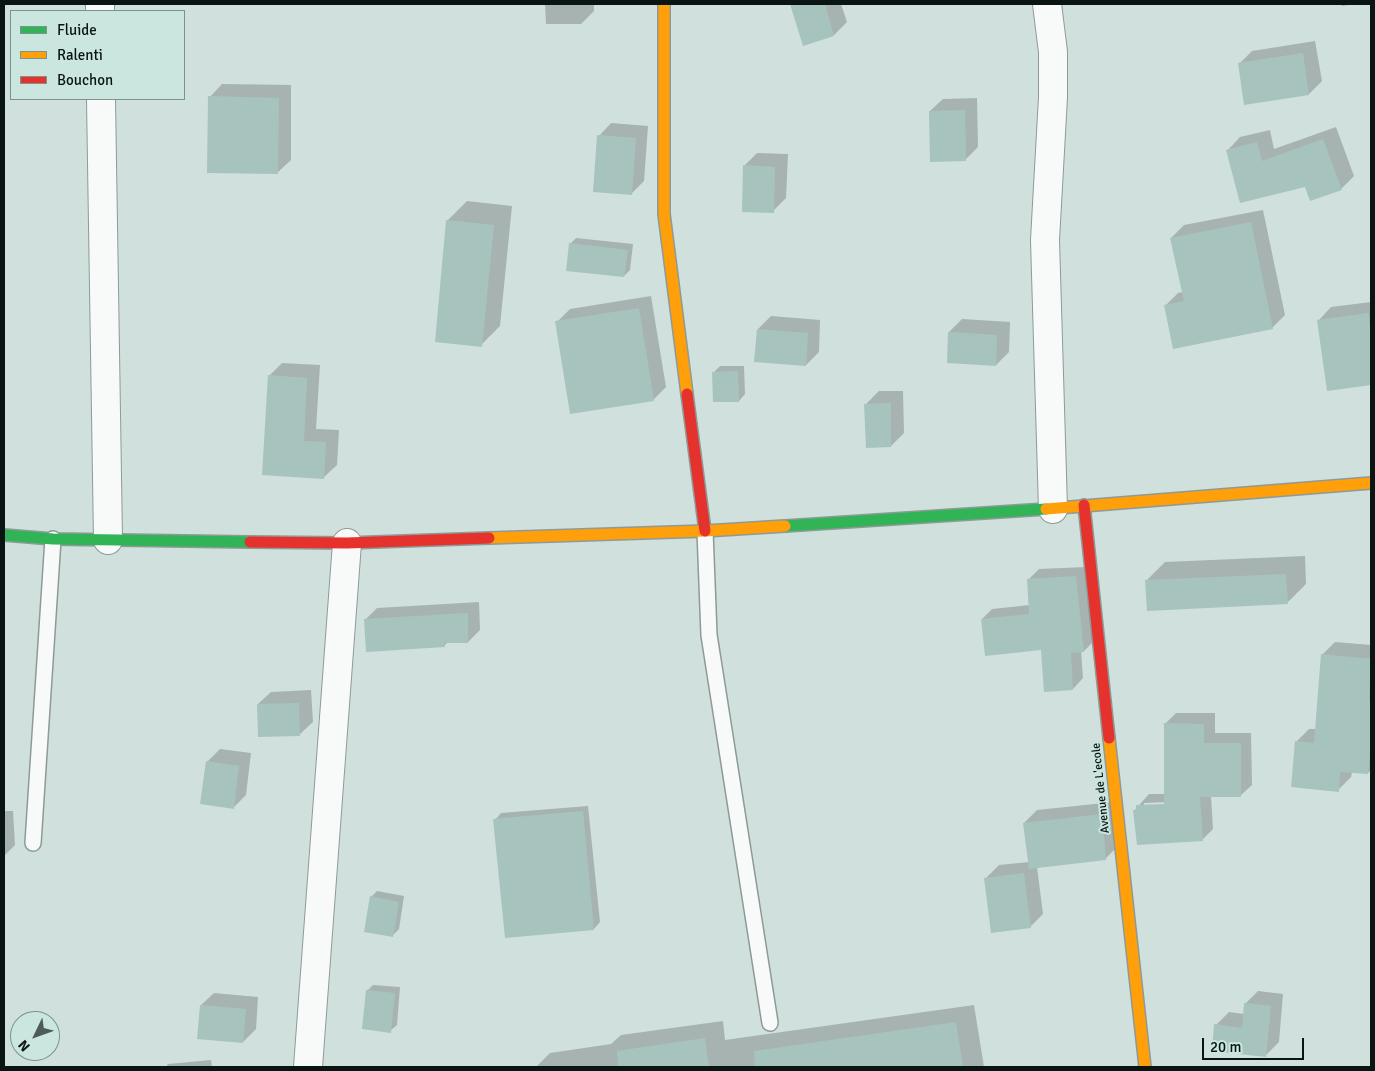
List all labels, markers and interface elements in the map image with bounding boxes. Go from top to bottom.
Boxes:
legend [10,10,185,100]
text: Fluide [57,21,97,39]
text: Ralenti [57,46,103,64]
text: Bouchon [57,71,113,89]
street label: Avenue de L'ecole [1089,742,1113,834]
north arrow [10,1011,60,1061]
scale bar [1205,1028,1308,1060]
text: N [15,1036,34,1055]
text: 20 m [1210,1038,1241,1056]

